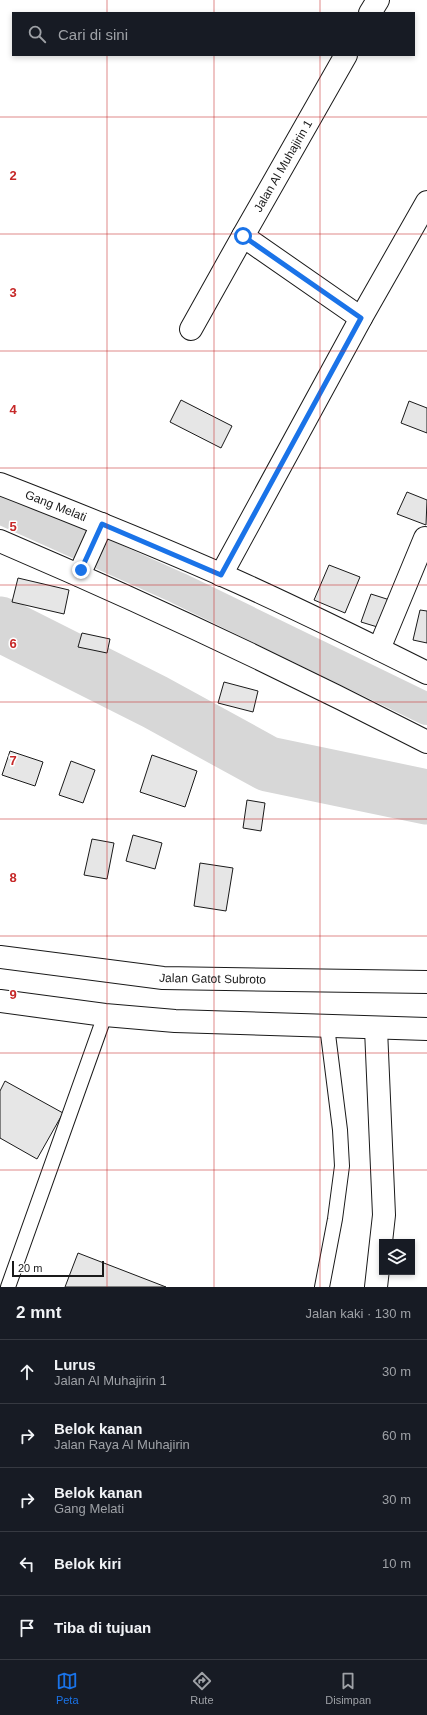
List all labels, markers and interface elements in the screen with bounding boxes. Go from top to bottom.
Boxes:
search box [12,12,415,56]
icon: search [26,23,48,45]
text: Cari di sini [58,26,128,43]
street label: Jalan Al Muhajirin 1 [251,117,315,215]
text: 2 [9,168,17,183]
route start [234,227,252,245]
text: 3 [9,285,17,300]
text: 4 [9,402,17,417]
street label: Gang Melati [23,487,89,524]
text: 5 [9,519,17,534]
route end [72,561,90,579]
text: 6 [9,636,17,651]
text: 7 [9,753,17,768]
text: 8 [9,870,17,885]
street label: Jalan Gatot Subroto [158,971,267,987]
text: 9 [9,987,17,1002]
map controls [379,1239,415,1275]
button: layers [379,1239,415,1275]
scale bar [12,1259,104,1278]
text: 20 m [18,1262,42,1274]
text: 2 mnt [16,1303,61,1322]
text: Jalan kaki · 130 m [306,1306,411,1321]
text: Lurus [54,1356,96,1373]
icon: ahead [16,1361,38,1383]
text: 30 m [382,1364,411,1379]
text: Jalan Al Muhajirin 1 [54,1373,167,1388]
text: Belok kanan [54,1420,142,1437]
icon: right [16,1425,38,1447]
text: 60 m [382,1428,411,1443]
text: Jalan Raya Al Muhajirin [54,1437,190,1452]
text: Belok kanan [54,1484,142,1501]
icon: right [16,1489,38,1511]
text: 30 m [382,1492,411,1507]
text: Gang Melati [54,1501,124,1516]
icon: left [16,1553,38,1575]
text: Belok kiri [54,1555,122,1572]
text: 10 m [382,1556,411,1571]
icon: arrive [16,1617,38,1639]
text: Tiba di tujuan [54,1619,151,1636]
tab: Peta [56,1670,79,1706]
tab: Rute [190,1670,214,1706]
tab: Disimpan [325,1670,371,1706]

